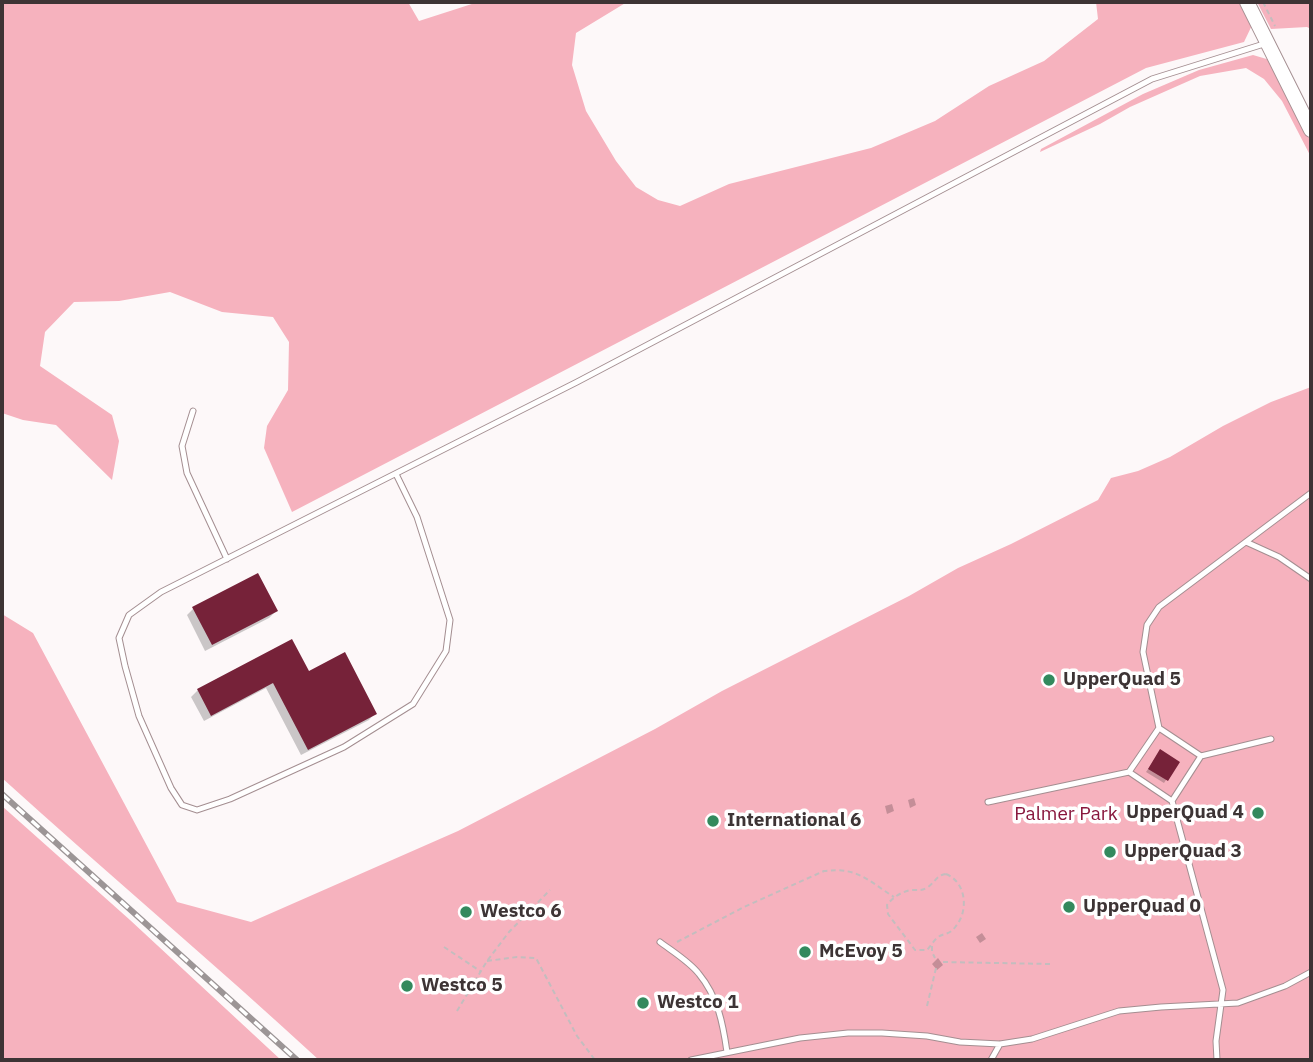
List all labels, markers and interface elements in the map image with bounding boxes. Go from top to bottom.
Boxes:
place label: UpperQuad 5 [1063,669,1181,691]
marker: UpperQuad 5 [1041,672,1057,688]
place label: UpperQuad 4 [1126,802,1244,824]
park label: Palmer Park [1014,804,1118,826]
marker: UpperQuad 4 [1250,805,1266,821]
place label: International 6 [727,810,861,832]
marker: International 6 [705,813,721,829]
place label: UpperQuad 3 [1124,841,1242,863]
marker: UpperQuad 3 [1102,844,1118,860]
place label: UpperQuad 0 [1083,896,1201,918]
marker: UpperQuad 0 [1061,899,1077,915]
place label: Westco 6 [480,901,562,923]
marker: Westco 6 [458,904,474,920]
place label: McEvoy 5 [819,941,903,963]
marker: McEvoy 5 [797,944,813,960]
place label: Westco 5 [421,975,503,997]
marker: Westco 5 [399,978,415,994]
place label: Westco 1 [657,992,739,1014]
marker: Westco 1 [635,995,651,1011]

